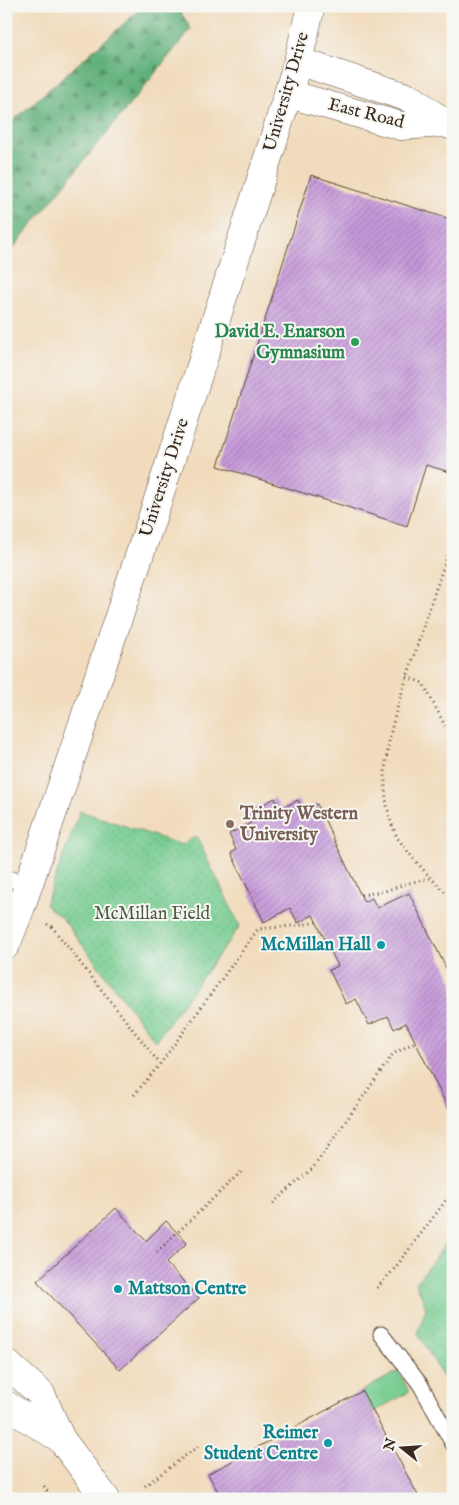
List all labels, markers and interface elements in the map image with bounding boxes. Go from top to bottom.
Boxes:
street label: University Drive [259,29,315,155]
street label: East Road [326,93,407,135]
place label: David E. Enarson Gymnasium [214,321,345,365]
marker: David E. Enarson Gymnasium [349,336,361,348]
street label: University Drive [135,416,195,540]
place label: Trinity Western University [239,803,358,847]
marker: Trinity Western University [224,818,236,830]
park label: McMillan Field [94,903,211,926]
place label: McMillan Hall [261,934,372,957]
marker: McMillan Hall [375,939,387,951]
place label: Mattson Centre [128,1278,247,1301]
marker: Mattson Centre [112,1283,124,1295]
place label: Reimer Student Centre [204,1422,319,1466]
north arrow [376,1422,426,1472]
text: N [380,1436,401,1454]
marker: Reimer Student Centre [322,1437,334,1449]

